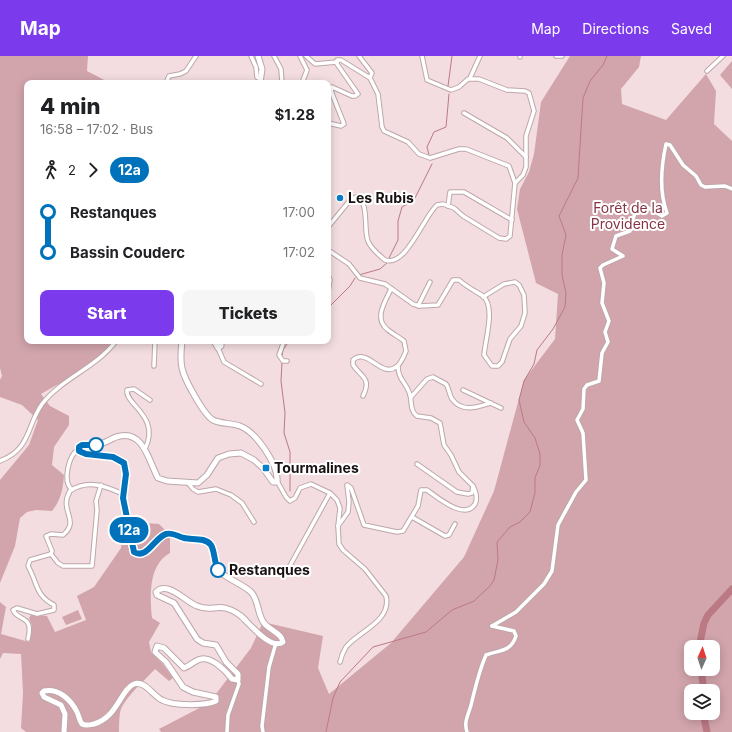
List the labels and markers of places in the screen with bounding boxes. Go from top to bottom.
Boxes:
place label: Les Rubis [348,189,414,206]
marker: Les Rubis [335,193,345,203]
unlabelled marker [88,437,104,453]
place label: Tourmalines [274,459,359,476]
marker: Tourmalines [261,463,271,473]
place label: Restanques [229,561,310,578]
marker: Restanques [210,562,226,578]

